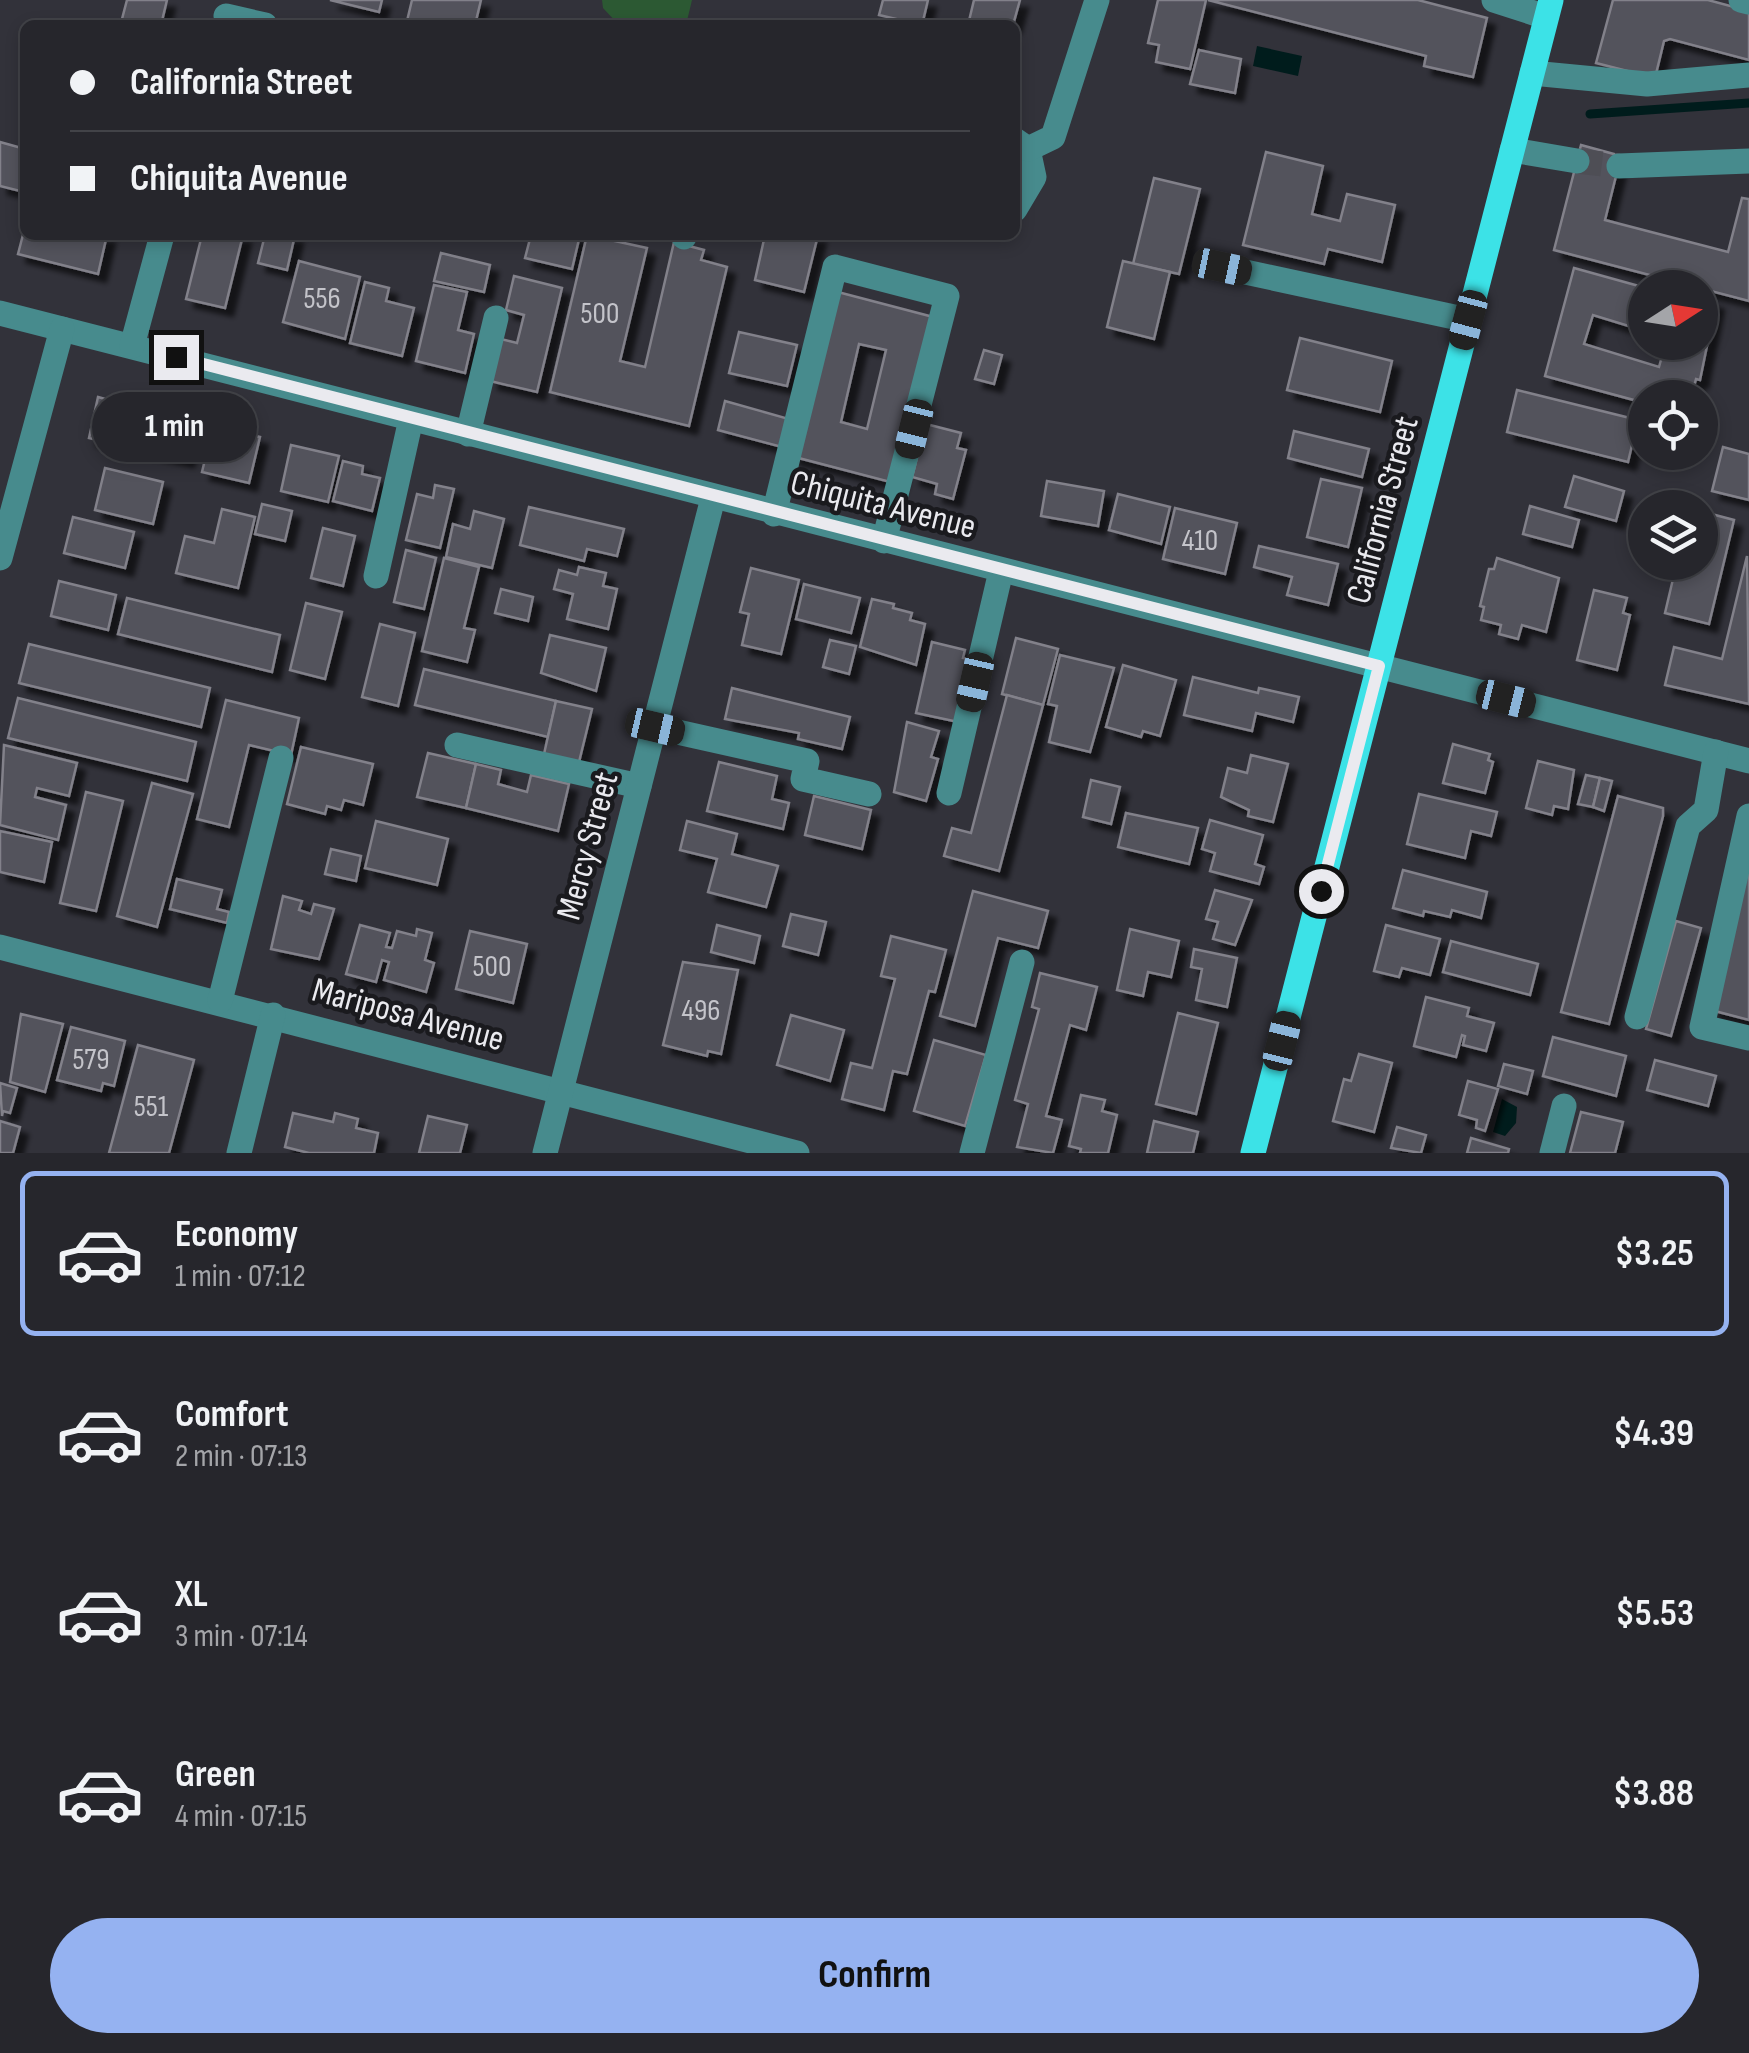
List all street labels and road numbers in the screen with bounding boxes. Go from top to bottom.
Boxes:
street label: California Street [1337,412,1429,608]
street label: Chiquita Avenue [786,461,980,549]
street label: Mercy Street [548,767,628,925]
street label: Mariposa Avenue [307,969,509,1061]

